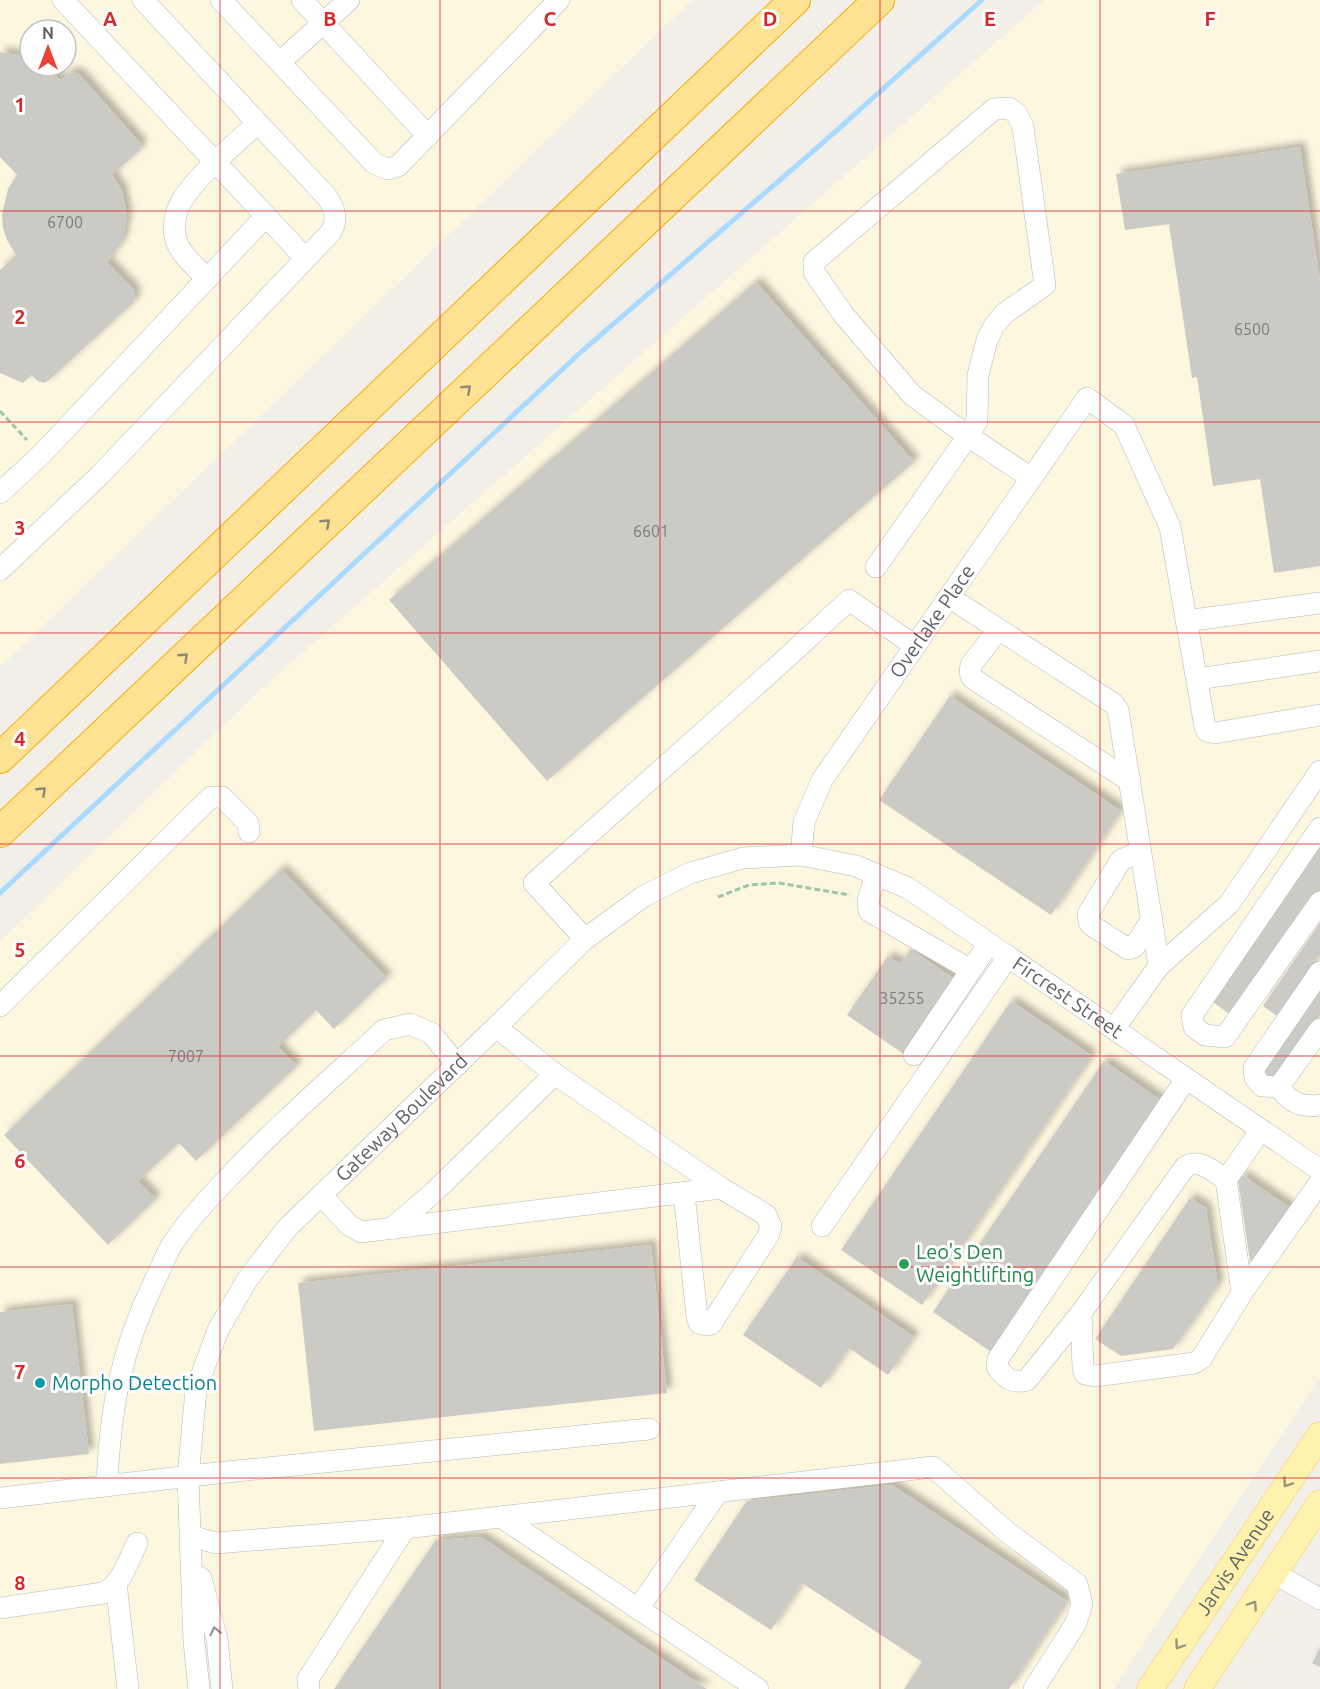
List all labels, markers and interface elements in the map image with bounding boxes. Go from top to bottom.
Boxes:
text: A [103,7,117,30]
text: B [323,7,337,30]
text: C [544,7,557,30]
text: D [763,7,777,30]
text: E [984,7,996,30]
text: F [1204,7,1216,30]
north arrow [18,18,78,78]
text: N [42,24,54,42]
text: 1 [14,93,26,116]
house number: 6700 [47,213,83,231]
text: 2 [14,305,26,328]
house number: 6500 [1234,320,1270,338]
one-way arrow [461,385,471,396]
text: 3 [14,516,26,539]
one-way arrow [319,519,329,530]
house number: 6601 [633,522,669,540]
street label: Overlake Place [884,560,979,682]
one-way arrow [177,653,187,664]
text: 4 [14,727,26,750]
one-way arrow [35,788,46,799]
text: 5 [14,938,26,961]
street label: Fircrest Street [1009,951,1127,1043]
house number: 35255 [879,989,925,1007]
house number: 7007 [168,1047,204,1065]
street label: Gateway Boulevard [331,1049,472,1186]
text: 6 [14,1149,26,1172]
place label: Leo's Den Weightlifting [916,1240,1034,1286]
marker: Leo's Den Weightlifting [897,1257,911,1271]
text: 7 [14,1360,26,1383]
place label: Morpho Detection [52,1371,217,1394]
marker: Morpho Detection [33,1376,47,1390]
one-way arrow [1283,1477,1295,1487]
street label: Jarvis Avenue [1191,1504,1279,1619]
text: 8 [14,1571,26,1594]
one-way arrow [1246,1601,1257,1612]
one-way arrow [209,1626,222,1636]
one-way arrow [1175,1639,1186,1650]

